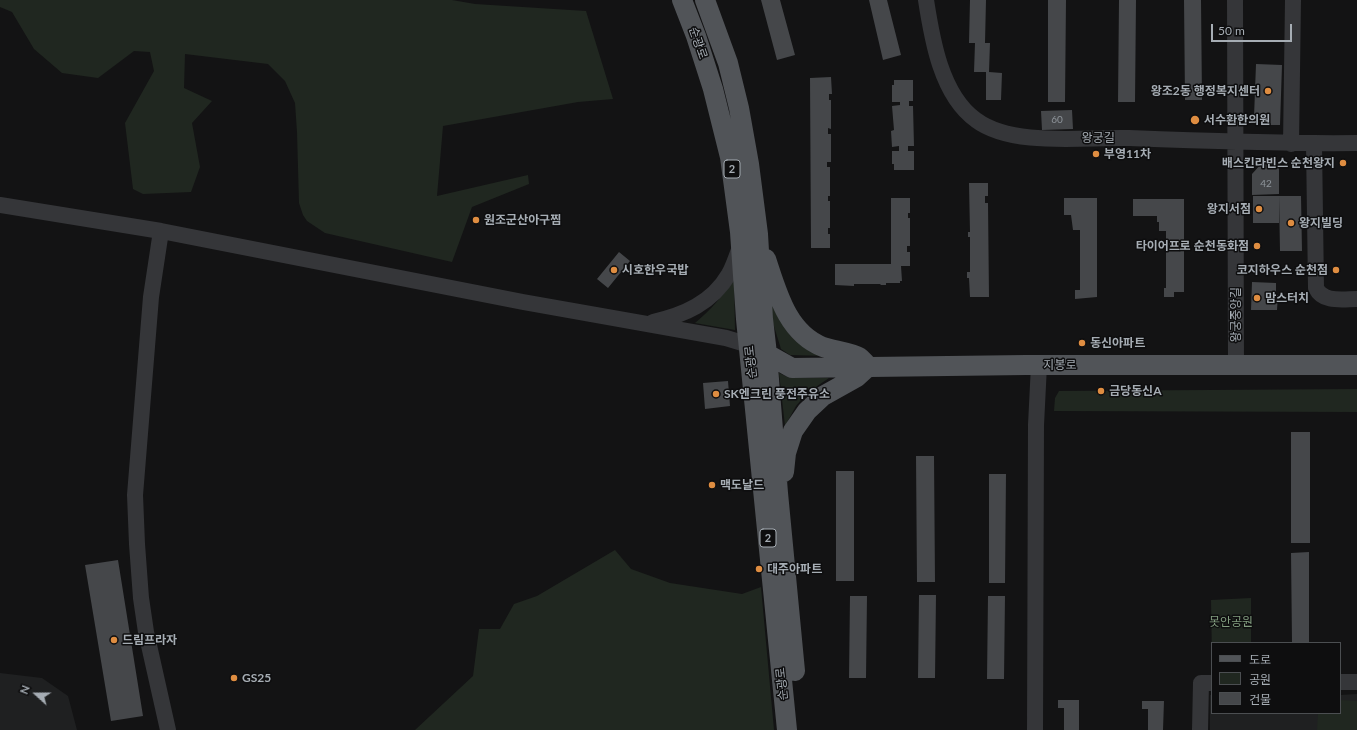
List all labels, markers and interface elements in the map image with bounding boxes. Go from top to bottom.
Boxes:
scale bar [1213,16,1294,42]
text: 50 m [1218,23,1245,38]
street label: 순광로 [686,25,710,61]
place label: 왕조2동 행정복지센터 [1151,84,1260,98]
marker: 왕조2동 행정복지센터 [1263,86,1273,96]
place label: 서수환한의원 [1204,113,1270,127]
house number: 60 [1051,114,1063,126]
marker: 서수환한의원 [1189,114,1201,126]
street label: 왕궁길 [1081,131,1115,145]
place label: 부영11차 [1104,147,1151,161]
marker: 부영11차 [1091,149,1101,159]
place label: 배스킨라빈스 순천왕지 [1222,156,1335,170]
marker: 배스킨라빈스 순천왕지 [1338,158,1348,168]
road number: 2 [724,160,740,178]
house number: 42 [1260,178,1272,190]
place label: 왕지서점 [1207,202,1251,216]
marker: 왕지서점 [1254,204,1264,214]
place label: 원조군산아구찜 [484,213,561,227]
marker: 원조군산아구찜 [471,215,481,225]
place label: 왕지빌딩 [1299,216,1343,230]
marker: 왕지빌딩 [1286,218,1296,228]
place label: 타이어프로 순천동화점 [1136,239,1249,253]
marker: 타이어프로 순천동화점 [1252,241,1262,251]
place label: 시호한우국밥 [622,263,688,277]
place label: 코지하우스 순천점 [1237,263,1328,277]
marker: 시호한우국밥 [609,265,619,275]
marker: 코지하우스 순천점 [1331,265,1341,275]
street label: 왕궁중앙길 [1229,287,1243,343]
place label: 맘스터치 [1265,291,1309,305]
marker: 맘스터치 [1252,293,1262,303]
place label: 동신아파트 [1090,336,1145,350]
marker: 동신아파트 [1077,338,1087,348]
street label: 순광로 [742,345,760,379]
street label: 지봉로 [1043,358,1077,372]
place label: 금당동신A [1109,384,1161,398]
marker: 금당동신A [1096,386,1106,396]
place label: SK엔크린 풍전주유소 [724,387,830,401]
marker: SK엔크린 풍전주유소 [711,389,721,399]
place label: 맥도날드 [720,478,764,492]
marker: 맥도날드 [707,480,717,490]
road number: 2 [760,529,776,547]
place label: 대주아파트 [767,562,822,576]
marker: 대주아파트 [754,564,764,574]
park label: 못안공원 [1209,615,1253,629]
place label: 드림프라자 [122,633,177,647]
marker: 드림프라자 [109,635,119,645]
legend [1211,642,1341,714]
text: 도로 [1249,652,1271,667]
street label: 순광로 [773,667,791,701]
place label: GS25 [242,671,271,685]
text: 공원 [1249,672,1271,687]
marker: GS25 [229,673,239,683]
north arrow [16,674,56,714]
text: N [17,683,32,696]
text: 건물 [1249,692,1271,707]

